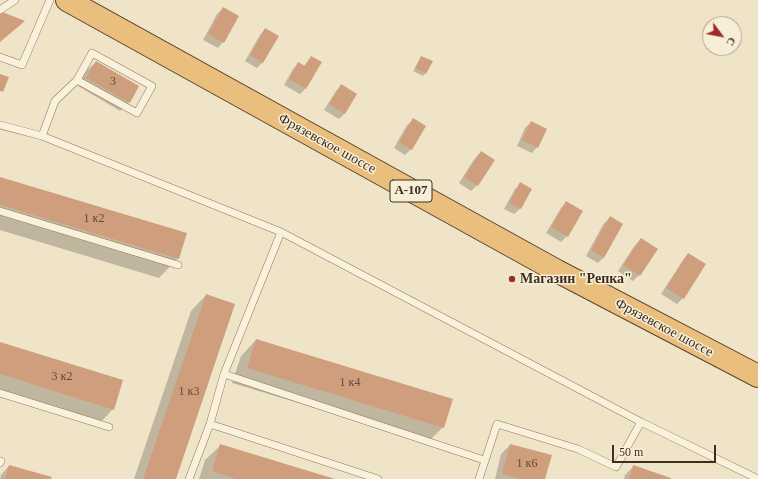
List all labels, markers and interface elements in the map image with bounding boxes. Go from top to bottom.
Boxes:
north arrow [702,16,742,56]
text: С [724,35,739,48]
house number: 3 [110,75,116,89]
street label: Фрязевское шоссе [275,110,379,178]
road number: А-107 [390,180,432,202]
house number: 1 к2 [84,212,104,226]
place label: Магазин "Репка" [520,271,632,287]
marker: Магазин "Репка" [507,274,517,284]
street label: Фрязевское шоссе [612,295,716,361]
house number: 3 к2 [52,370,72,384]
house number: 1 к4 [340,376,360,390]
house number: 1 к3 [179,385,199,399]
scale bar [614,437,718,463]
text: 50 m [619,445,643,459]
house number: 1 к6 [517,457,537,471]

